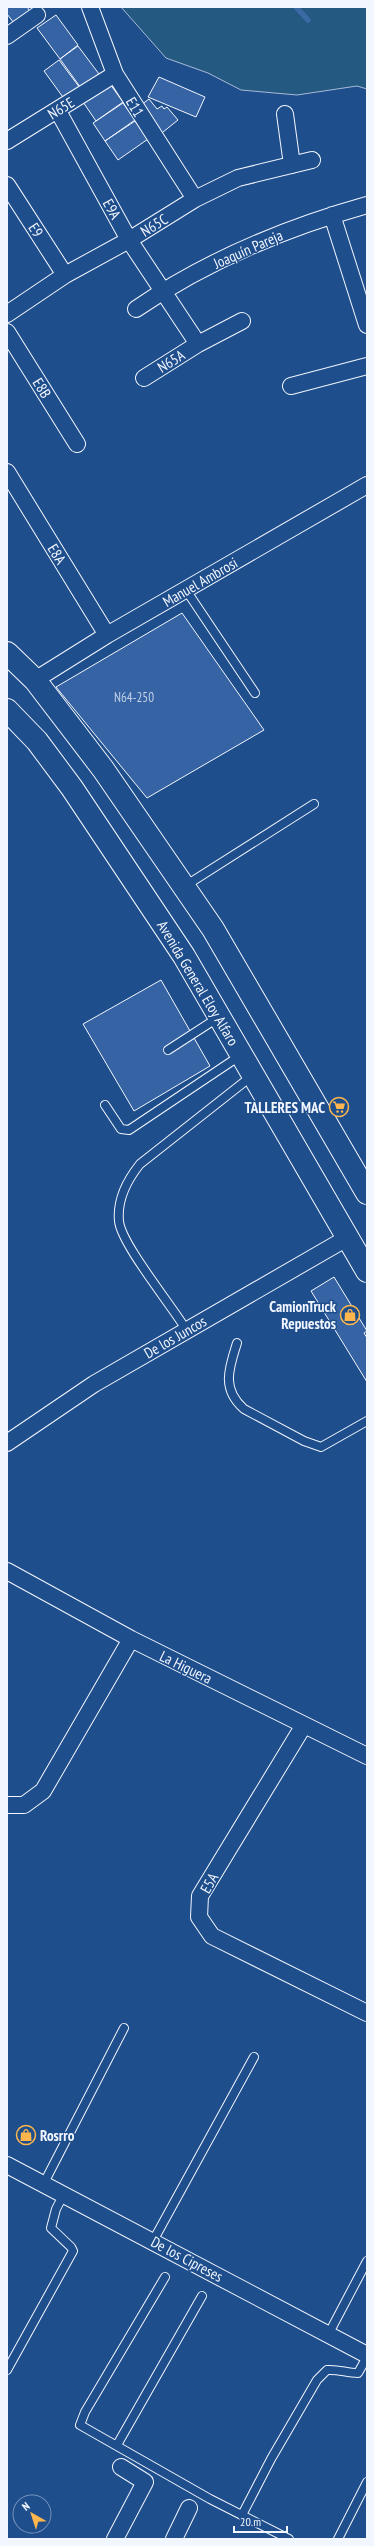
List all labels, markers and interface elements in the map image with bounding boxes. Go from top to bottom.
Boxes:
street label: N65E [44,93,78,123]
street label: E11 [122,94,148,120]
street label: E9A [99,196,126,223]
street label: N65C [137,209,171,241]
street label: E9 [24,219,48,241]
street label: Joaquín Pareja [209,225,286,273]
street label: N65A [154,345,189,377]
street label: E8B [29,374,55,402]
street label: E8A [44,540,71,568]
street label: Manuel Ambrosi [159,553,241,611]
house number: N64-250 [114,689,154,706]
street label: Avenida General Eloy Alfaro [153,917,243,1049]
supermarket icon: TALLERES MAC [328,1096,350,1118]
place label: TALLERES MAC [245,1098,325,1117]
place label: CamionTruck Repuestos [269,1297,337,1333]
shop icon: CamionTruck Repuestos [339,1304,361,1326]
street label: De los Juncos [140,1312,210,1362]
street label: La Higuera [157,1646,215,1688]
street label: E5A [196,1869,223,1897]
shop icon: Rosrro [15,2124,37,2146]
place label: Rosrro [40,2126,75,2145]
street label: De los Cipreses [148,2232,226,2286]
north arrow [12,2494,52,2534]
text: N [19,2499,32,2514]
scale bar [234,2508,287,2534]
text: 20 m [240,2514,261,2529]

